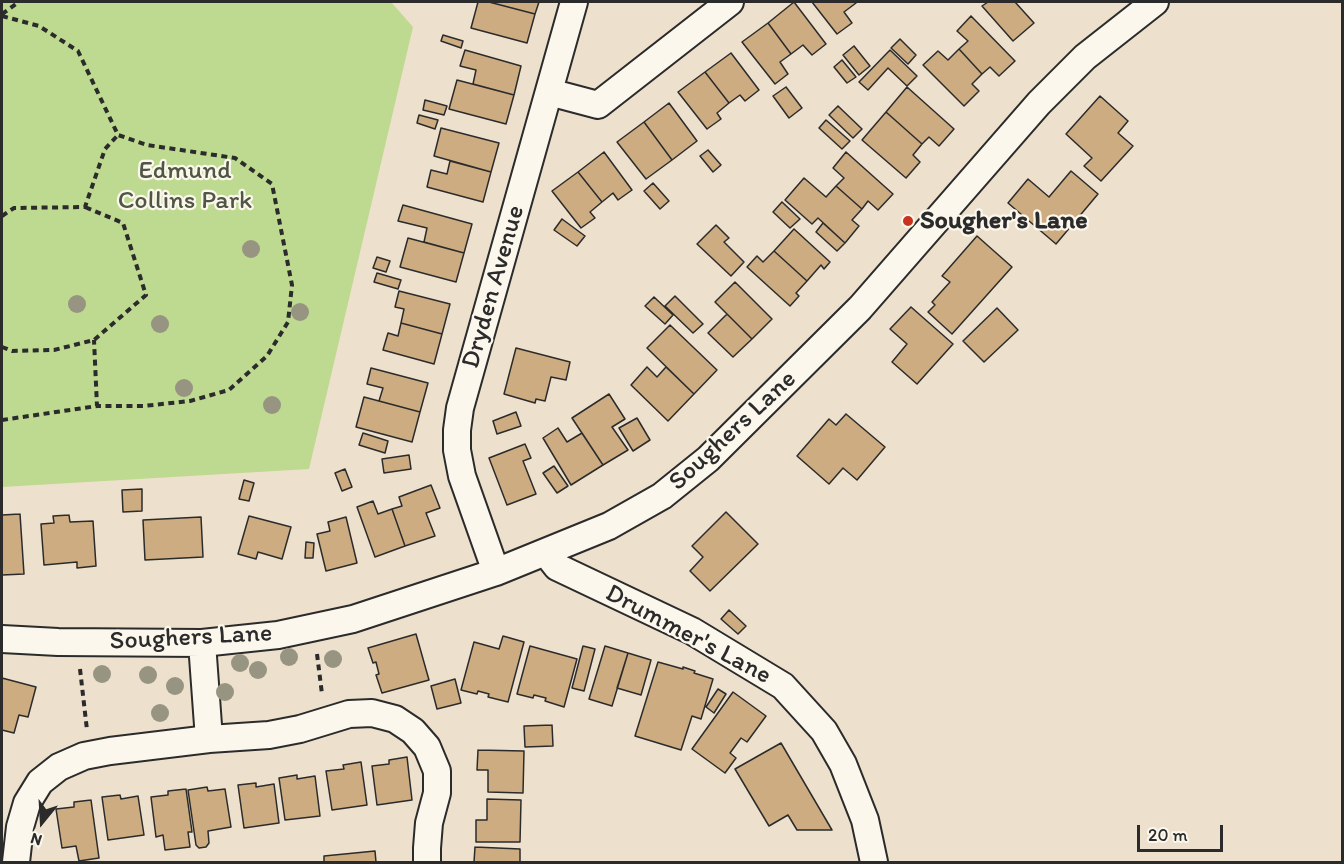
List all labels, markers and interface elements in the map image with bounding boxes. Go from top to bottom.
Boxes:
park label: Edmund Collins Park [118,155,252,216]
street label: Dryden Avenue [456,202,532,372]
place label: Sougher's Lane [920,205,1088,237]
marker: Sougher's Lane [901,214,915,228]
street label: Soughers Lane [663,364,803,498]
street label: Drummer's Lane [600,578,776,692]
street label: Soughers Lane [109,618,273,658]
north arrow [12,792,72,852]
scale bar [1140,813,1226,851]
text: 20 m [1148,824,1188,846]
text: N [28,829,44,850]

